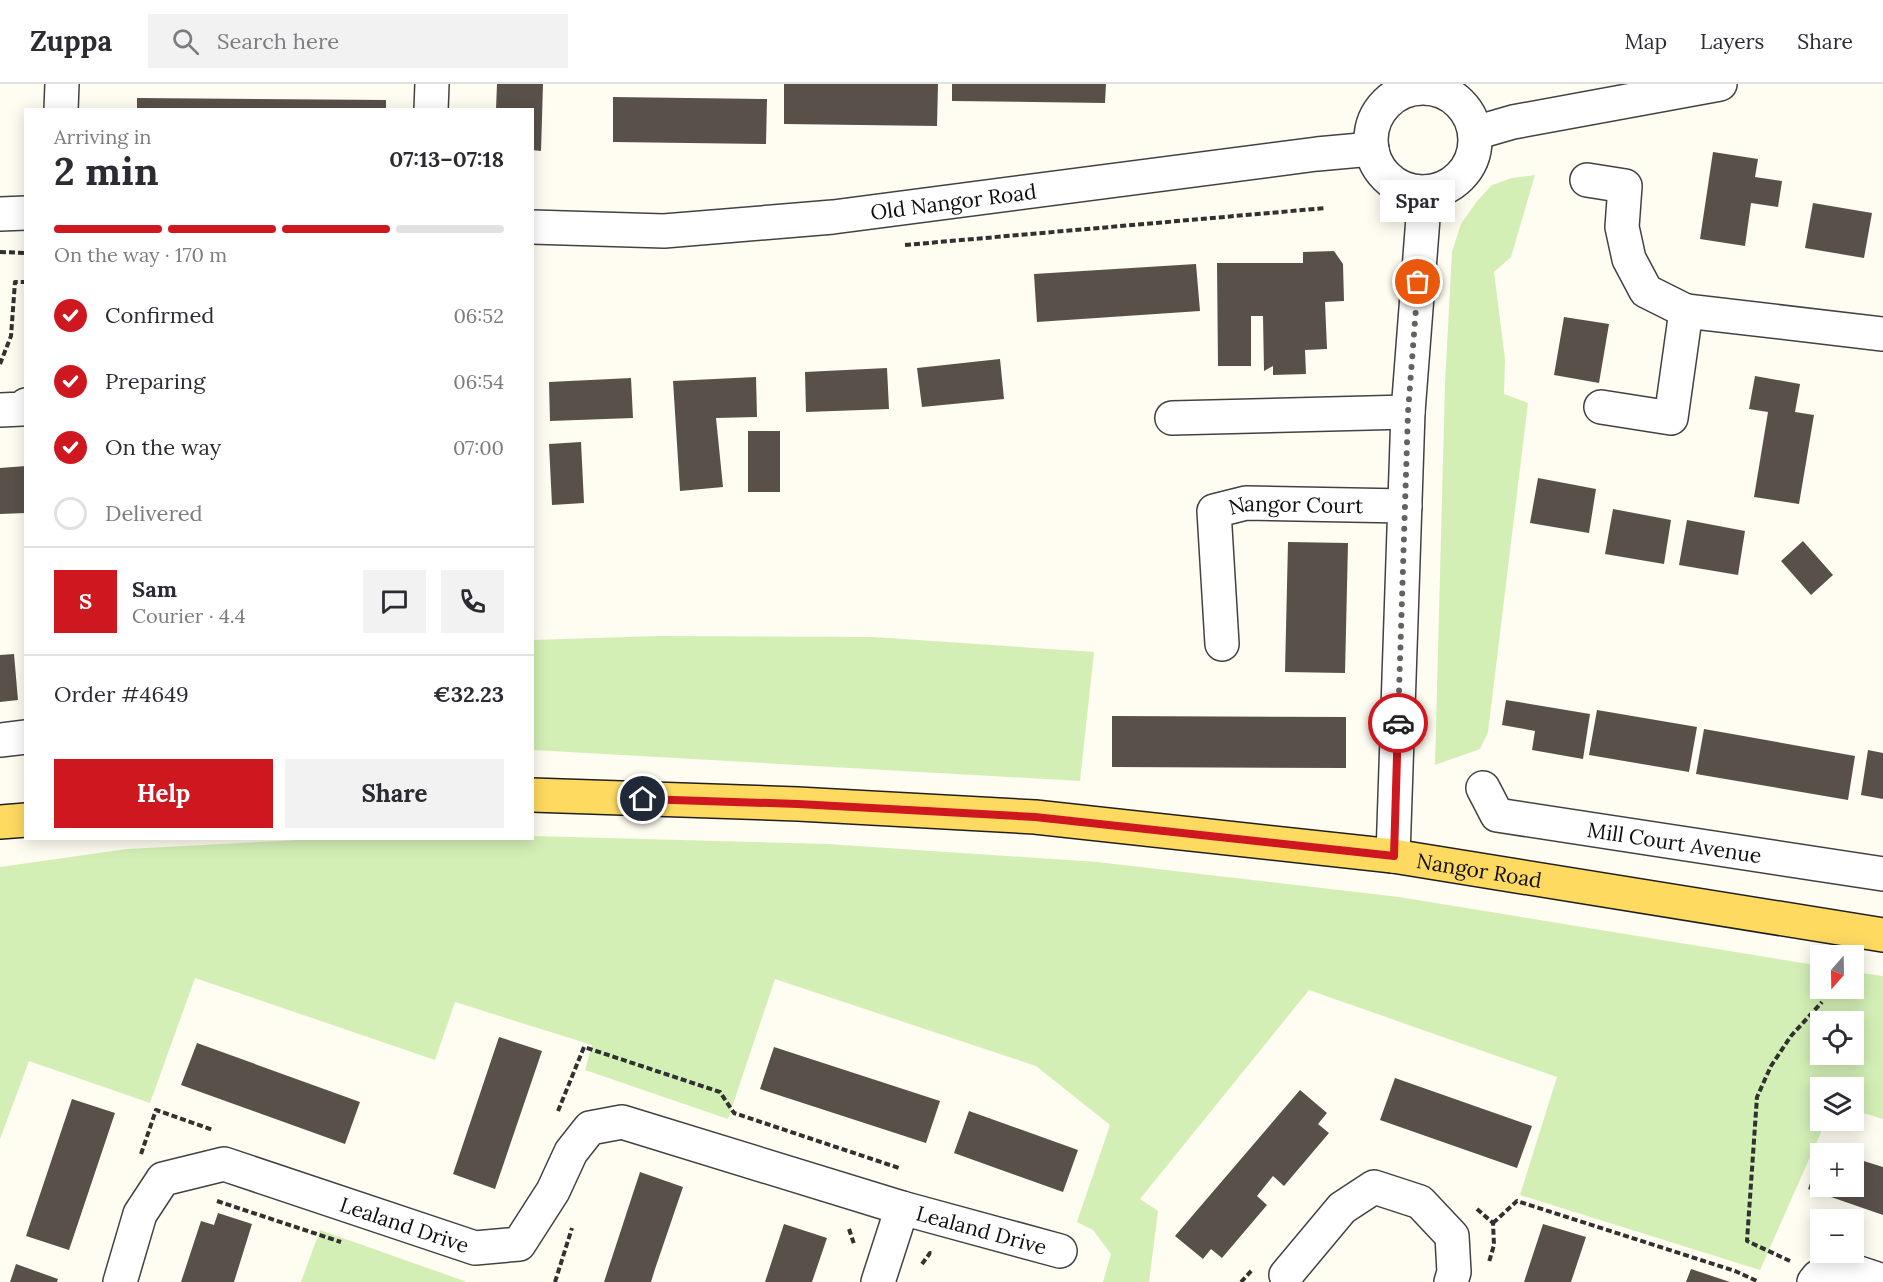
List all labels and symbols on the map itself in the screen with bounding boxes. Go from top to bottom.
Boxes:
street label: Old Nangor Road [869,177,1038,226]
callout: Spar [1380,180,1456,222]
pin [1392,256,1443,307]
street label: Nangor Court [1226,489,1364,520]
courier [1368,693,1428,753]
pin [617,773,668,824]
street label: Mill Court Avenue [1586,815,1764,869]
street label: Nangor Road [1415,846,1544,893]
north arrow [1810,945,1864,999]
street label: Lealand Drive [337,1190,473,1259]
street label: Lealand Drive [913,1199,1050,1260]

